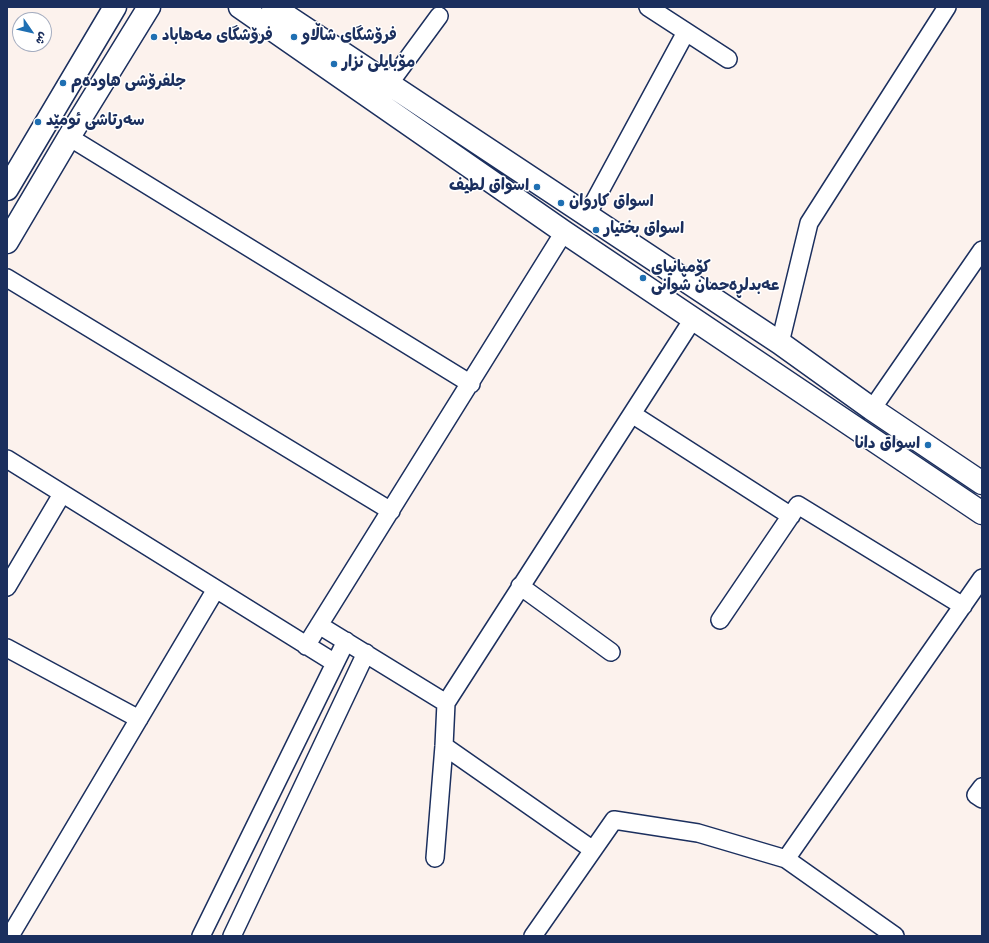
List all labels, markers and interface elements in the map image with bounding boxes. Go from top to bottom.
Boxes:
north arrow [12,12,52,52]
place label: فرۆشگای مەهاباد [162,27,273,47]
place label: فرۆشگای شاڵاو [302,27,397,47]
text: ش [31,29,51,48]
marker: فرۆشگای مەهاباد [149,32,159,42]
marker: فرۆشگای شاڵاو [289,32,299,42]
place label: مۆبایلی نزار [342,54,415,74]
marker: مۆبایلی نزار [329,59,339,69]
place label: جلفرۆشی هاودەم [71,73,186,93]
marker: جلفرۆشی هاودەم [58,78,68,88]
place label: سەرتاشی ئومێد [46,112,145,132]
marker: سەرتاشی ئومێد [33,117,43,127]
place label: اسواق لطيف [449,177,529,197]
marker: اسواق لطيف [532,182,542,192]
place label: اسواق كاروان [569,193,654,213]
marker: اسواق كاروان [556,198,566,208]
place label: اسواق بختيار [604,220,684,240]
marker: اسواق بختيار [591,225,601,235]
place label: کۆمپانیای عەبدلڕەحمان شوانی [651,259,779,297]
marker: کۆمپانیای عەبدلڕەحمان شوانی [638,273,648,283]
place label: اسواق دانا [855,435,920,455]
marker: اسواق دانا [923,440,933,450]

